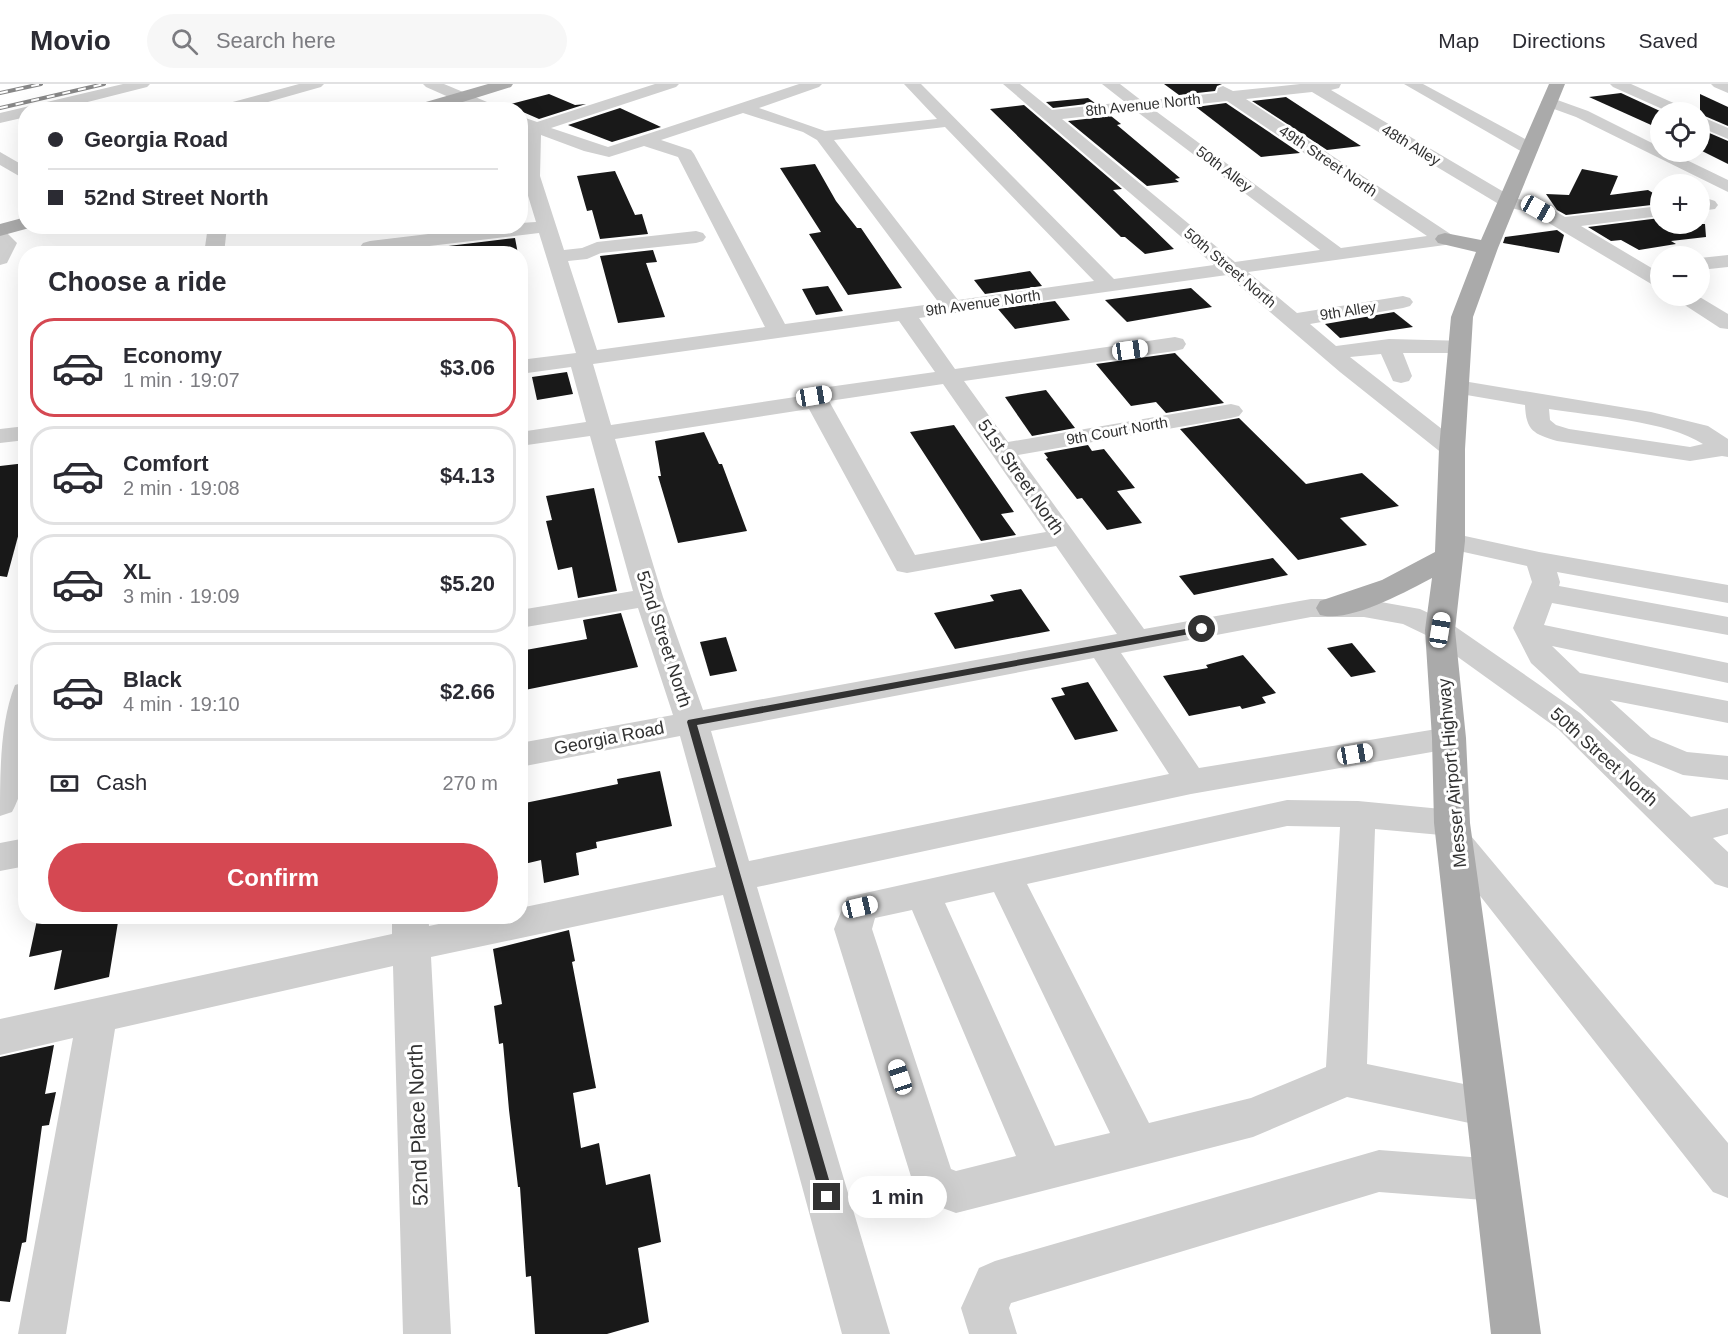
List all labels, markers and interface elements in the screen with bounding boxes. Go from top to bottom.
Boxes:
search box [147,14,567,68]
text: Movio [30,25,111,56]
icon: search [168,25,201,58]
text: Search here [216,28,336,53]
text: Map [1438,29,1479,52]
text: Directions [1512,29,1605,52]
text: Saved [1638,29,1698,52]
street label: 8th Avenue North [1085,90,1201,119]
map controls [1650,102,1710,306]
button: locate [1650,102,1710,162]
street label: 48th Alley [1379,121,1444,169]
street label: 49th Street North [1276,122,1380,200]
text: Georgia Road [84,127,228,152]
street label: 50th Alley [1193,142,1256,195]
button: + [1650,174,1710,234]
text: 52nd Street North [84,185,269,210]
car [1518,192,1558,226]
street label: 50th Street North [1181,224,1280,311]
button: − [1650,246,1710,306]
text: Choose a ride [48,267,227,297]
street label: 9th Avenue North [924,286,1041,319]
street label: 9th Alley [1319,298,1378,323]
car [1111,339,1149,361]
icon: car [51,341,105,395]
text: Economy [123,343,222,368]
text: $3.06 [440,355,495,380]
text: 1 min · 19:07 [123,369,240,391]
car [795,384,833,408]
street label: 9th Court North [1065,413,1169,448]
street label: 51st Street North [974,416,1068,538]
icon: car [51,449,105,503]
text: Comfort [123,451,209,476]
text: $4.13 [440,463,495,488]
text: 2 min · 19:08 [123,477,240,499]
icon: car [51,557,105,611]
text: XL [123,559,151,584]
street label: 52nd Street North [633,568,695,710]
text: $5.20 [440,571,495,596]
text: 3 min · 19:09 [123,585,240,607]
car [1428,611,1452,649]
route start [1188,615,1215,642]
icon: car [51,665,105,719]
text: Black [123,667,182,692]
street label: Messer Airport Highway [1434,677,1470,869]
text: $2.66 [440,679,495,704]
text: 4 min · 19:10 [123,693,240,715]
street label: 50th Street North [1546,704,1662,810]
street label: Georgia Road [552,717,666,759]
car [1336,742,1374,766]
icon: cash [48,767,81,800]
text: Cash [96,770,147,795]
text: 270 m [442,772,498,794]
button: Confirm [48,843,498,912]
car [840,894,880,920]
street label: 52nd Place North [403,1044,432,1207]
car [886,1057,914,1097]
callout: 1 min [848,1176,947,1218]
route end [813,1183,840,1210]
text: 1 min [871,1186,924,1208]

